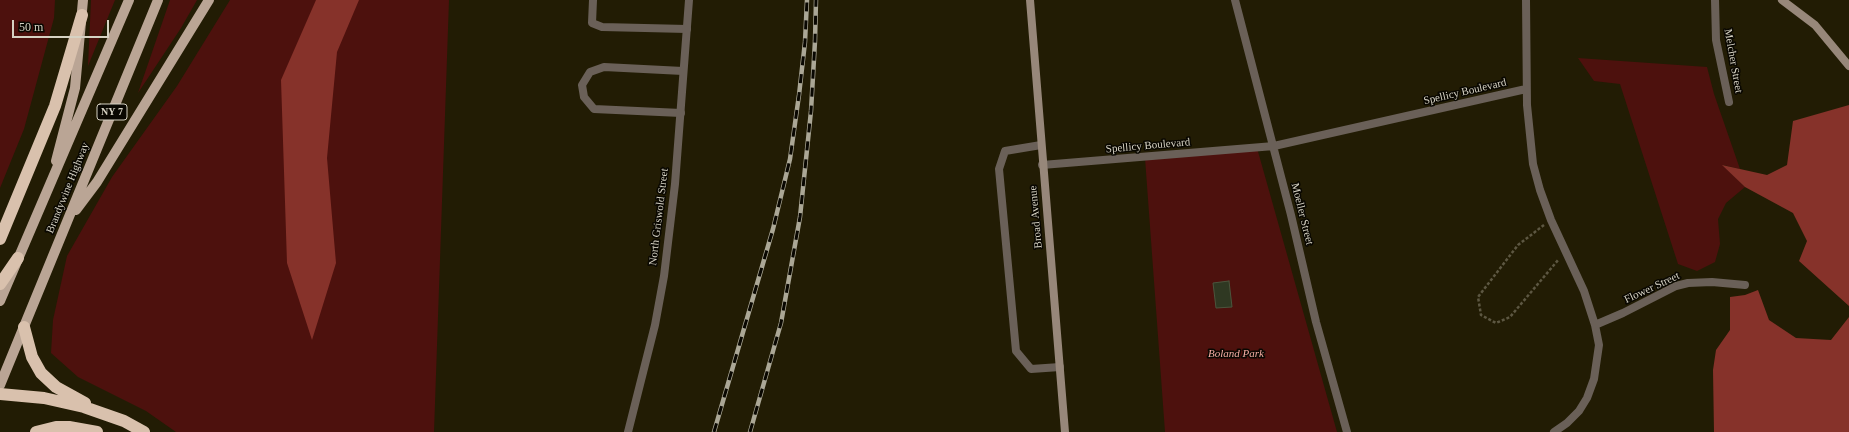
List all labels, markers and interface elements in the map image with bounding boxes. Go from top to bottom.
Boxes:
scale bar [14,12,111,38]
text: 50 m [19,20,43,34]
street label: Melcher Street [1721,28,1745,94]
street label: Spellicy Boulevard [1422,76,1508,108]
road number: NY 7 [97,104,127,120]
street label: Spellicy Boulevard [1105,136,1191,156]
street label: Brandywine Highway [44,141,92,235]
street label: North Griswold Street [646,168,672,266]
street label: Moeller Street [1288,182,1316,246]
street label: Broad Avenue [1027,185,1045,249]
street label: Flower Street [1622,269,1682,307]
park label: Boland Park [1208,347,1264,361]

